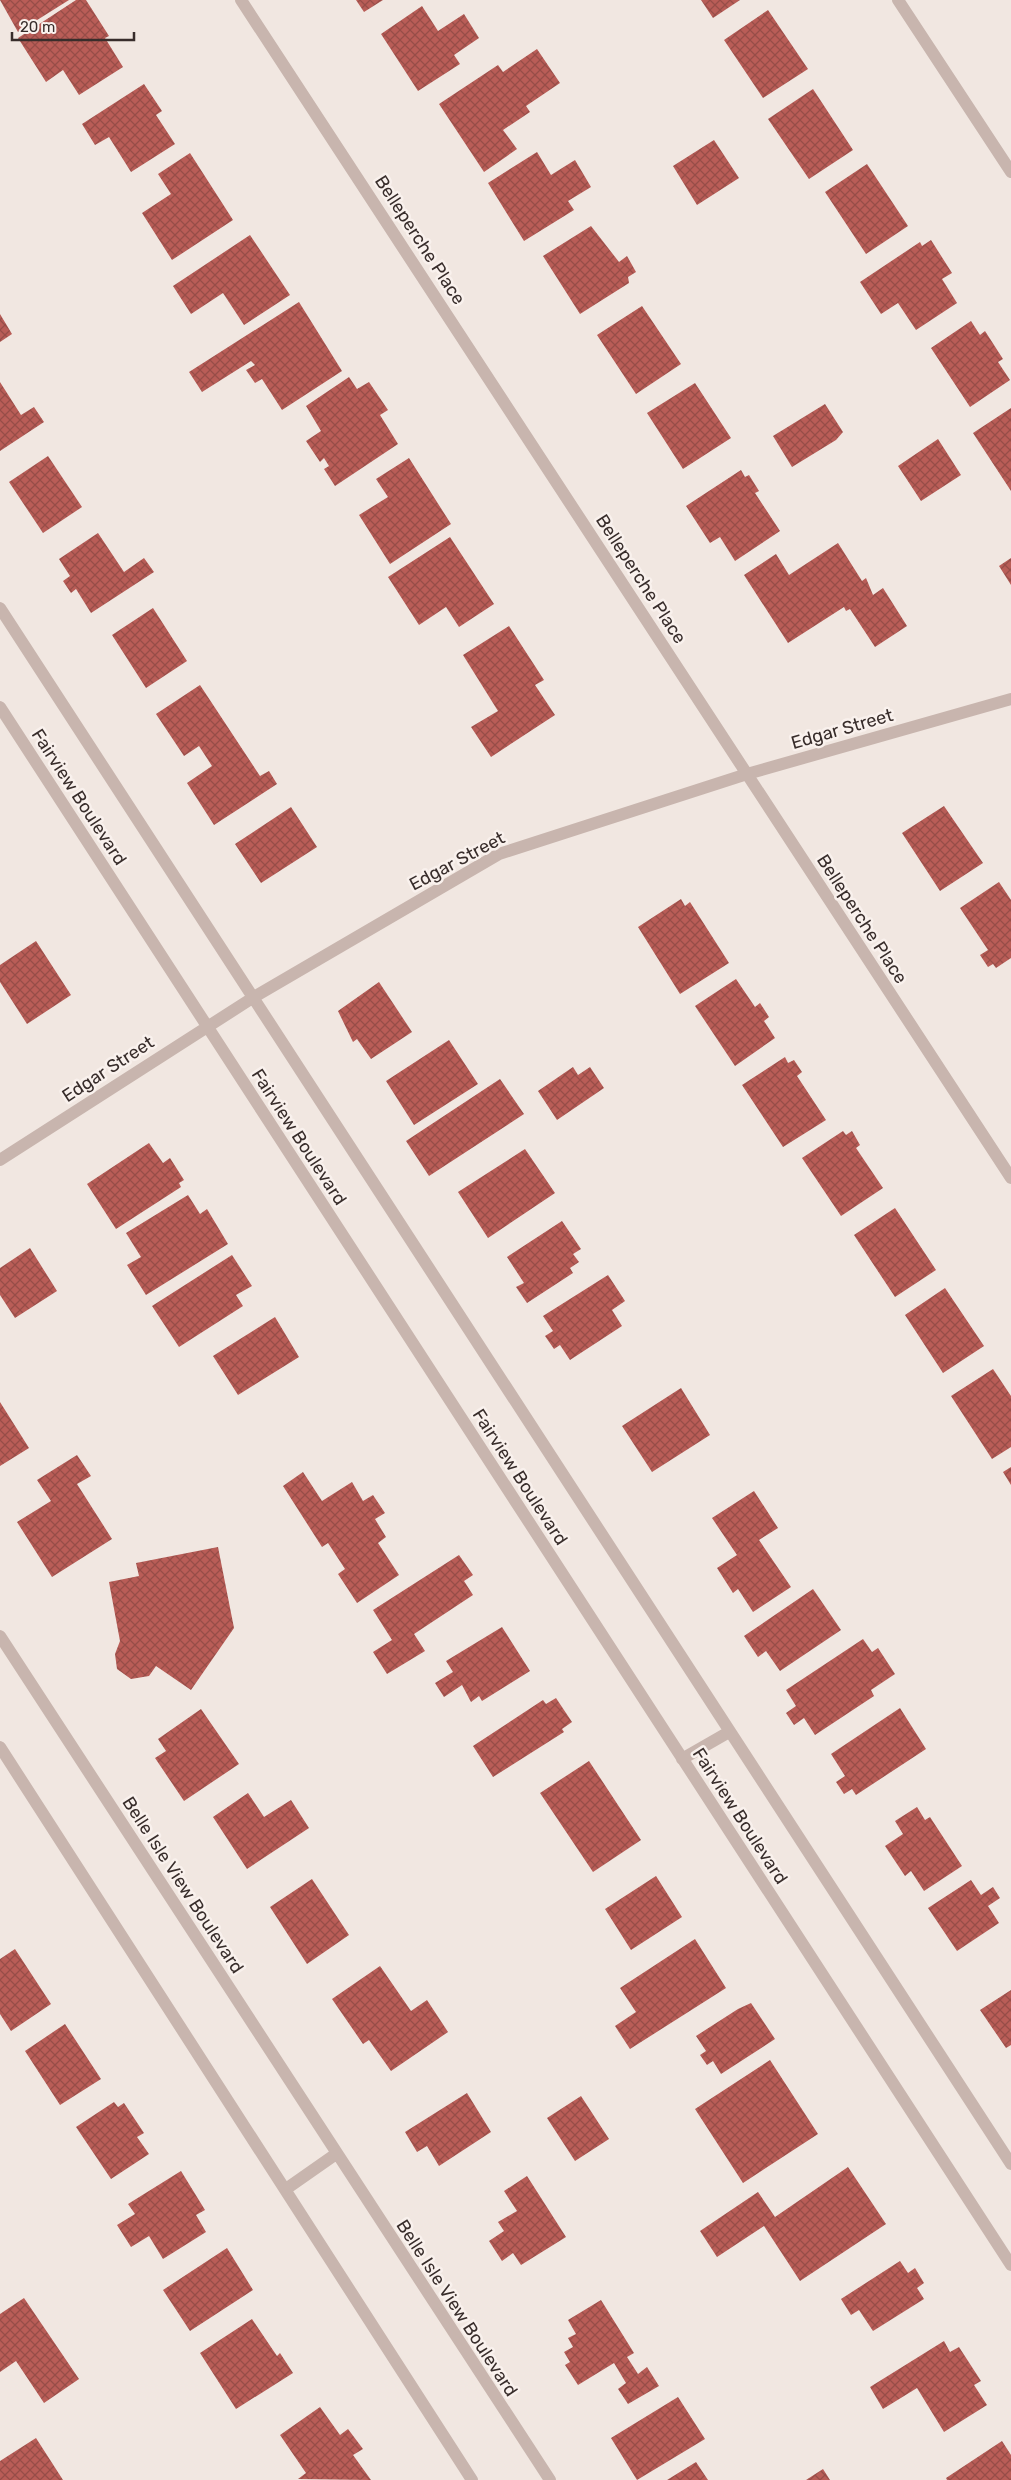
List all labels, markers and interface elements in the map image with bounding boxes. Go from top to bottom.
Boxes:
scale bar [12,10,135,42]
text: 20 m [20,18,55,36]
street label: Belleperche Place [370,171,470,309]
street label: Belleperche Place [591,510,691,648]
street label: Edgar Street [788,704,896,754]
street label: Fairview Boulevard [27,725,131,869]
street label: Edgar Street [405,827,509,895]
street label: Belleperche Place [812,850,912,988]
street label: Edgar Street [58,1031,158,1107]
street label: Fairview Boulevard [247,1065,351,1209]
street label: Fairview Boulevard [468,1405,572,1549]
street label: Fairview Boulevard [688,1744,792,1888]
street label: Belle Isle View Boulevard [118,1792,248,1978]
street label: Belle Isle View Boulevard [392,2215,522,2401]

